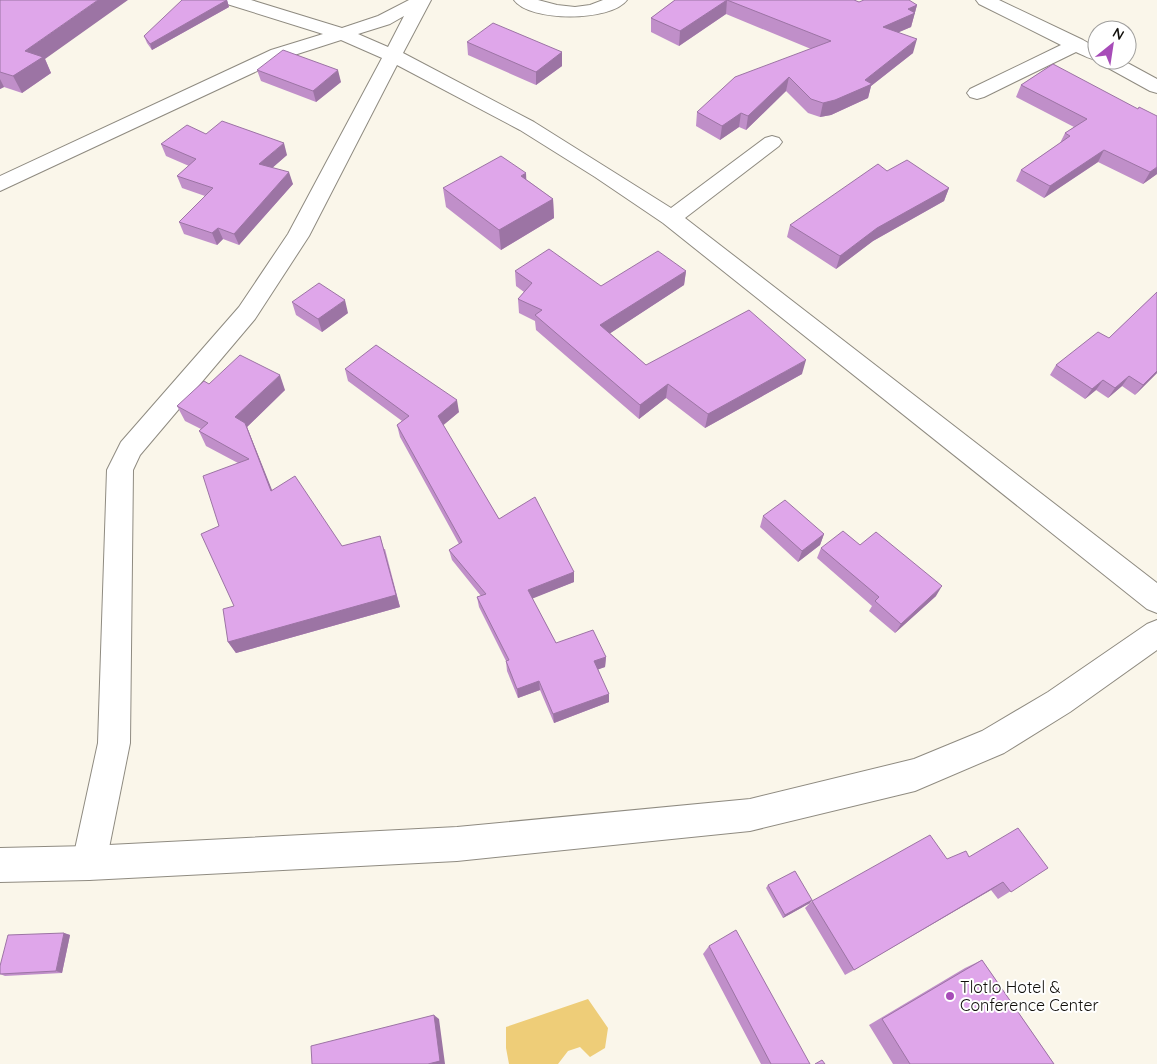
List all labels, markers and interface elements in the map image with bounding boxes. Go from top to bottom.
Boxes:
north arrow [1087,20,1137,70]
text: N [1110,23,1127,44]
place label: Tlotlo Hotel & Conference Center [960,977,1099,1015]
marker: Tlotlo Hotel & Conference Center [944,990,956,1002]

